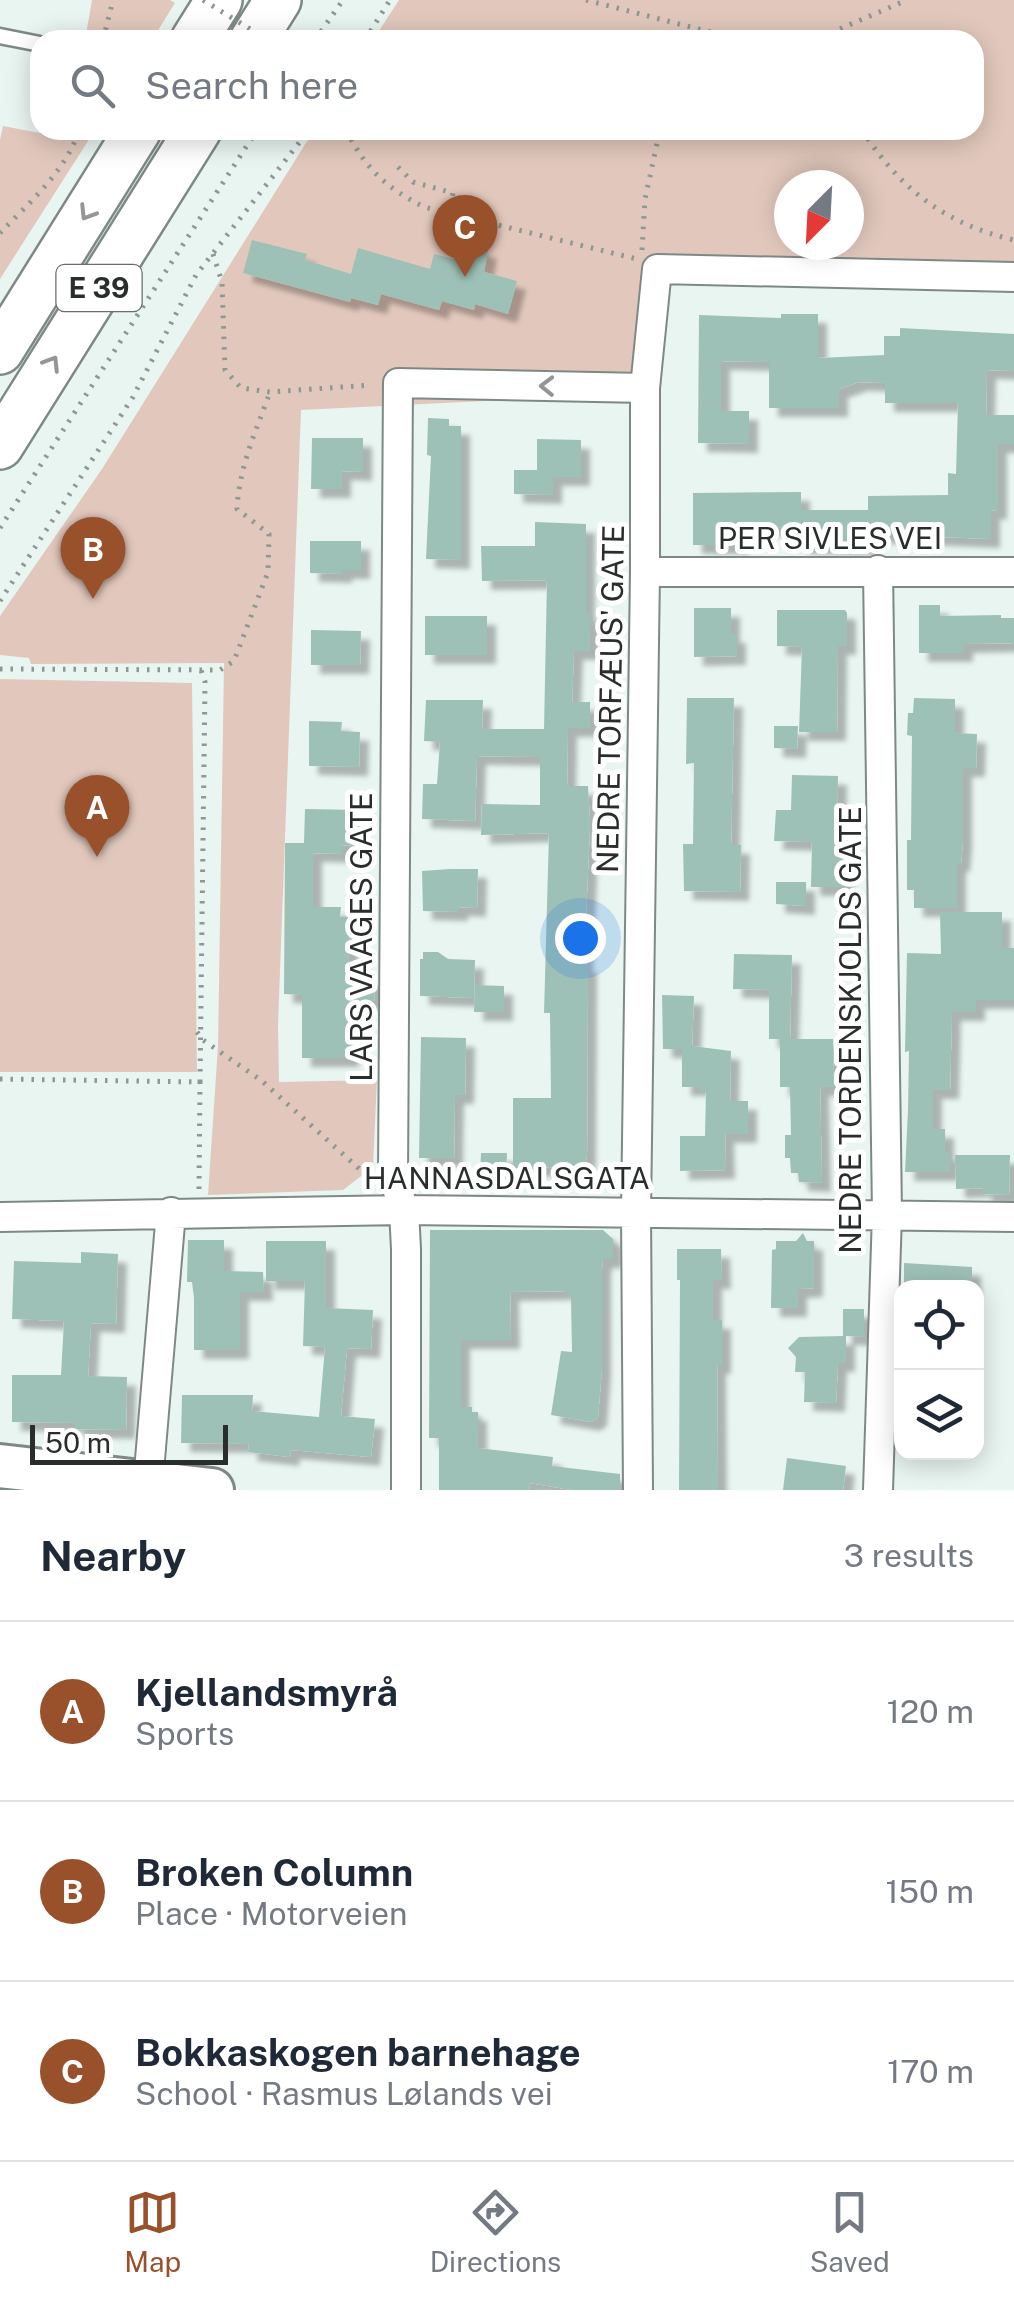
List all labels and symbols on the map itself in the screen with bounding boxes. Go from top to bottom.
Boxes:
north arrow [774,170,864,260]
pin: C [432,194,498,277]
one-way arrow [80,202,99,220]
road number: E 39 [56,265,142,311]
one-way arrow [40,356,59,374]
one-way arrow [539,375,554,397]
pin: B [61,516,126,599]
street label: PER SIVLES VEI [718,520,942,556]
street label: NEDRE TORFÆUS' GATE [589,524,631,873]
pin: A [64,774,130,857]
street label: LARS VAAGES GATE [343,792,379,1082]
street label: NEDRE TORDENSKJOLDS GATE [832,806,868,1254]
your location [555,913,606,964]
street label: HANNASDALSGATA [364,1160,650,1196]
scale bar [30,1420,228,1464]

